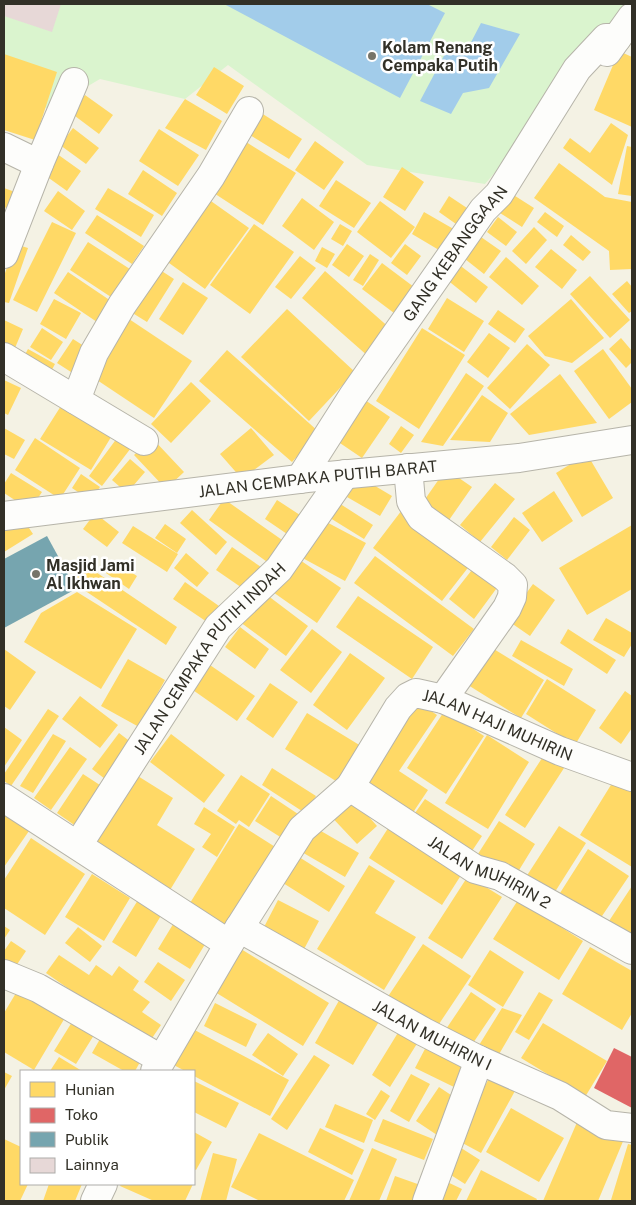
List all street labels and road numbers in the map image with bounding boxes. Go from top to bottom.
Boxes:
street label: GANG KEBANGGAAN [399,182,512,325]
street label: JALAN CEMPAKA PUTIH BARAT [197,457,439,502]
street label: JALAN CEMPAKA PUTIH INDAH [130,559,290,758]
street label: JALAN HAJI MUHIRIN [421,686,575,765]
street label: JALAN MUHIRIN 2 [424,832,554,913]
street label: JALAN MUHIRIN I [369,996,495,1074]

